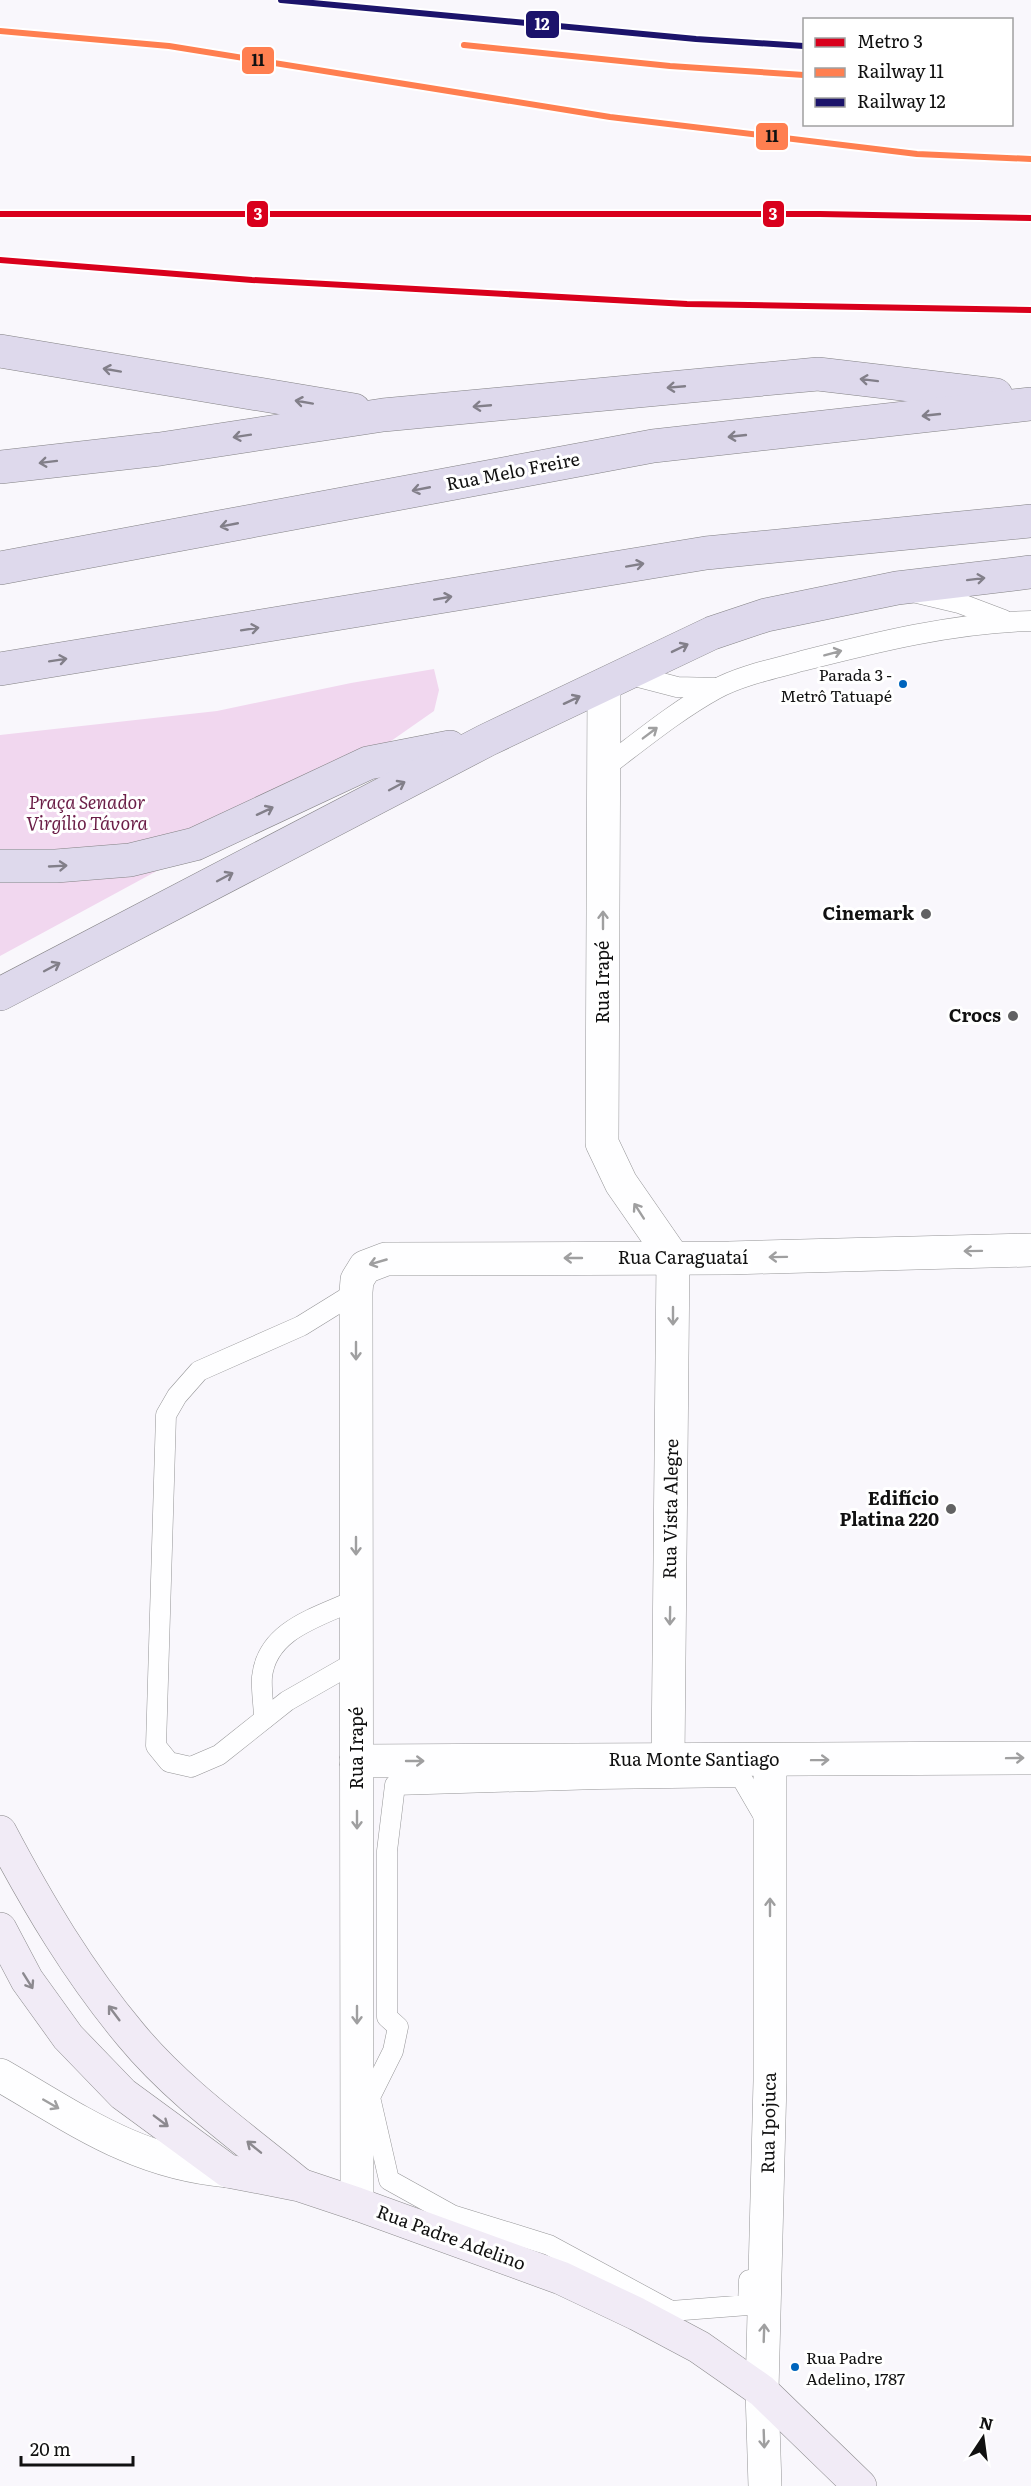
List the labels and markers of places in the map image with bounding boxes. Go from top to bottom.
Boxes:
place label: Parada 3 - Metrô Tatuapé [780,662,892,707]
marker: Parada 3 - Metrô Tatuapé [897,678,909,690]
place label: Cinemark [823,899,915,926]
marker: Cinemark [919,907,933,921]
place label: Crocs [949,1001,1001,1028]
marker: Crocs [1006,1009,1020,1023]
place label: Edifício Platina 220 [839,1484,939,1532]
marker: Edifício Platina 220 [944,1502,958,1516]
place label: Rua Padre Adelino, 1787 [806,2345,905,2390]
marker: Rua Padre Adelino, 1787 [789,2361,801,2373]

